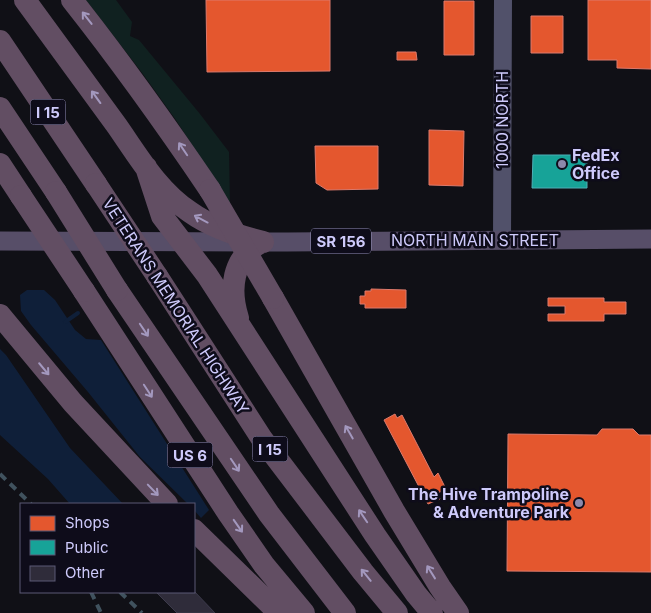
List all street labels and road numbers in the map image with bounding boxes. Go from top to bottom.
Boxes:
street label: 1000 NORTH [492,71,512,169]
road number: I 15 [30,100,66,124]
street label: VETERANS MEMORIAL HIGHWAY [98,194,254,418]
road number: SR 156 [311,228,371,254]
street label: NORTH MAIN STREET [391,230,559,250]
road number: I 15 [252,436,288,462]
road number: US 6 [168,442,212,468]

